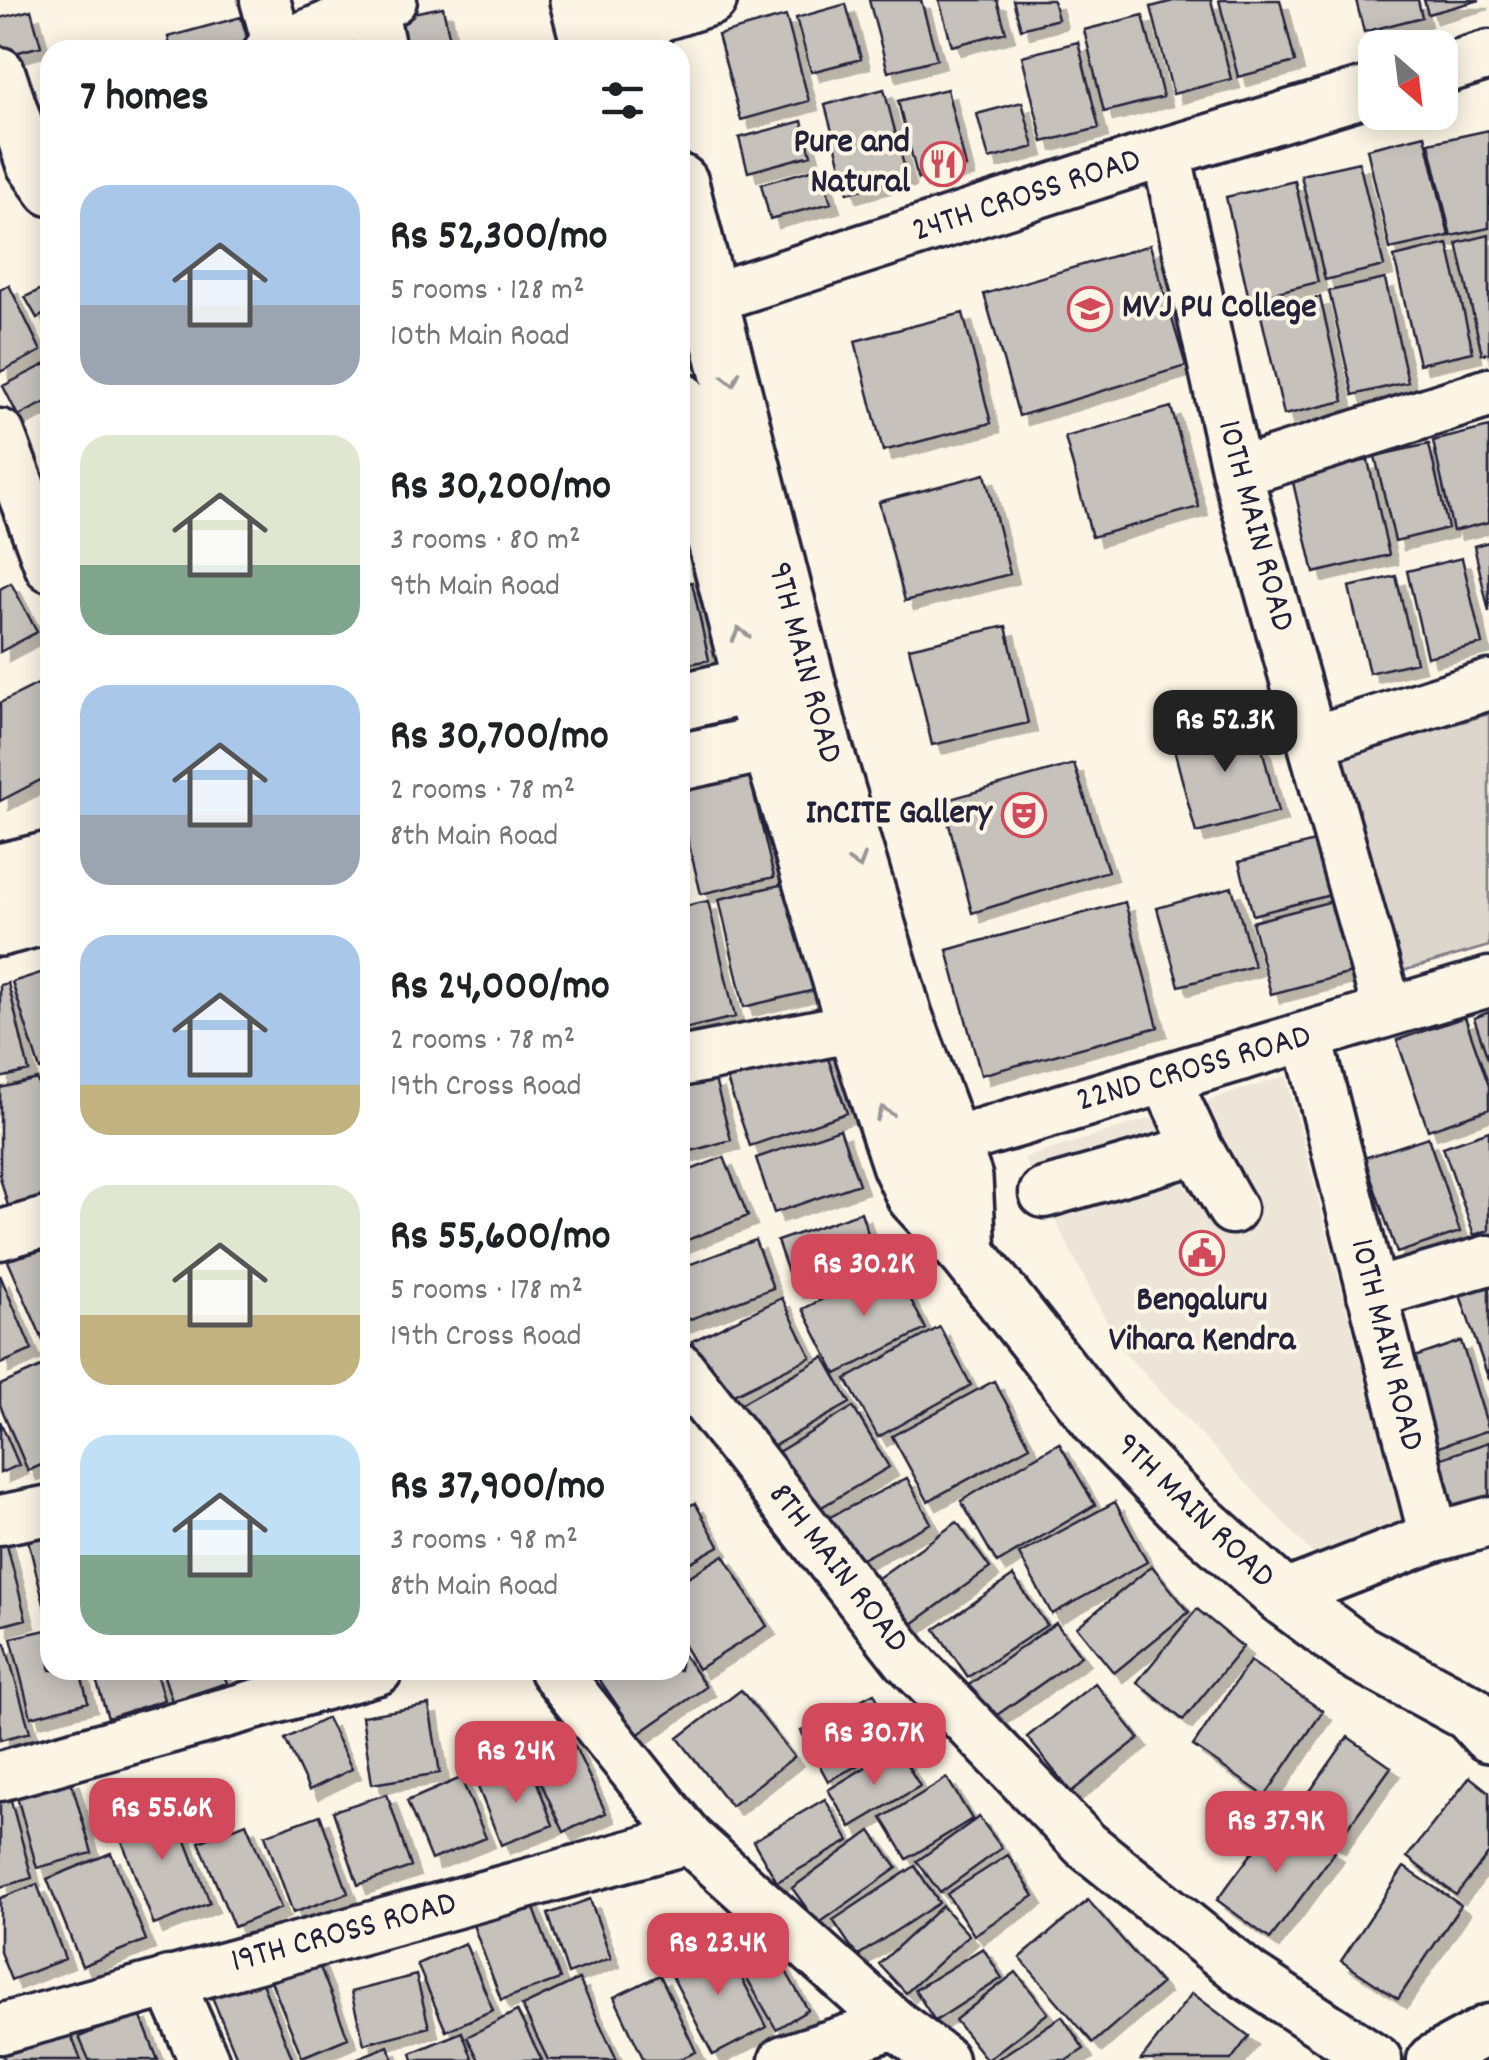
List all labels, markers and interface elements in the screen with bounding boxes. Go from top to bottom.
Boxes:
north arrow [1358,30,1458,130]
map controls [1358,30,1458,130]
text: 7 homes [80,70,209,130]
icon: filters [595,73,650,128]
place label: Pure and Natural [794,119,911,209]
street label: 24TH CROSS ROAD [906,137,1148,257]
restaurant icon: Pure and Natural [920,141,966,187]
text: Rs 52,300/mo [390,209,607,269]
icon: home [160,225,280,345]
text: 5 rooms · 128 m² [390,269,585,315]
place label: MVJ PU College [1122,284,1317,334]
school or university icon: MVJ PU College [1067,286,1113,332]
text: 10th Main Road [390,315,570,361]
one-way arrow [720,370,741,387]
street label: 10TH MAIN ROAD [1202,415,1306,637]
text: Rs 30,200/mo [390,459,611,519]
icon: home [160,475,280,595]
text: 3 rooms · 80 m² [390,519,581,565]
street label: 9TH MAIN ROAD [752,557,854,769]
text: 9th Main Road [390,565,560,611]
one-way arrow [730,626,751,643]
pin: Rs 52.3K [1122,690,1328,775]
text: Rs 52.3K [1175,699,1275,745]
text: Rs 30,700/mo [390,709,609,769]
icon: home [160,725,280,845]
text: 2 rooms · 78 m² [390,769,575,815]
place label: InCITE Gallery [806,790,994,840]
theatre icon: InCITE Gallery [1001,792,1047,838]
text: 8th Main Road [390,815,558,861]
one-way arrow [846,853,867,870]
text: Rs 24,000/mo [390,959,610,1019]
icon: home [160,975,280,1095]
street label: 22ND CROSS ROAD [1071,1013,1317,1127]
text: 2 rooms · 78 m² [390,1019,575,1065]
text: 19th Cross Road [390,1065,582,1111]
one-way arrow [875,1105,895,1122]
text: Rs 55,600/mo [390,1209,611,1269]
icon: home [160,1225,280,1345]
public building icon: Bengaluru Vihara Kendra [1179,1230,1225,1276]
pin: Rs 30.2K [761,1234,967,1319]
street label: 10TH MAIN ROAD [1335,1234,1435,1456]
text: Rs 30.2K [813,1243,915,1289]
text: 5 rooms · 178 m² [390,1269,583,1315]
place label: Bengaluru Vihara Kendra [1109,1277,1297,1367]
text: 19th Cross Road [390,1315,582,1361]
street label: 9TH MAIN ROAD [1103,1422,1285,1602]
text: Rs 37,900/mo [390,1459,605,1519]
street label: 8TH MAIN ROAD [754,1473,920,1665]
icon: home [160,1475,280,1595]
text: 3 rooms · 98 m² [390,1519,578,1565]
text: 8th Main Road [390,1565,558,1611]
pin: Rs 30.7K [771,1703,977,1788]
text: Rs 30.7K [824,1712,924,1758]
pin: Rs 24K [435,1721,597,1806]
text: Rs 24K [477,1730,555,1776]
pin: Rs 55.6K [59,1778,265,1863]
text: Rs 55.6K [111,1787,213,1833]
pin: Rs 37.9K [1173,1791,1379,1876]
text: Rs 37.9K [1227,1800,1325,1846]
street label: 19TH CROSS ROAD [226,1880,462,1988]
pin: Rs 23.4K [615,1913,821,1998]
text: Rs 23.4K [669,1922,767,1968]

